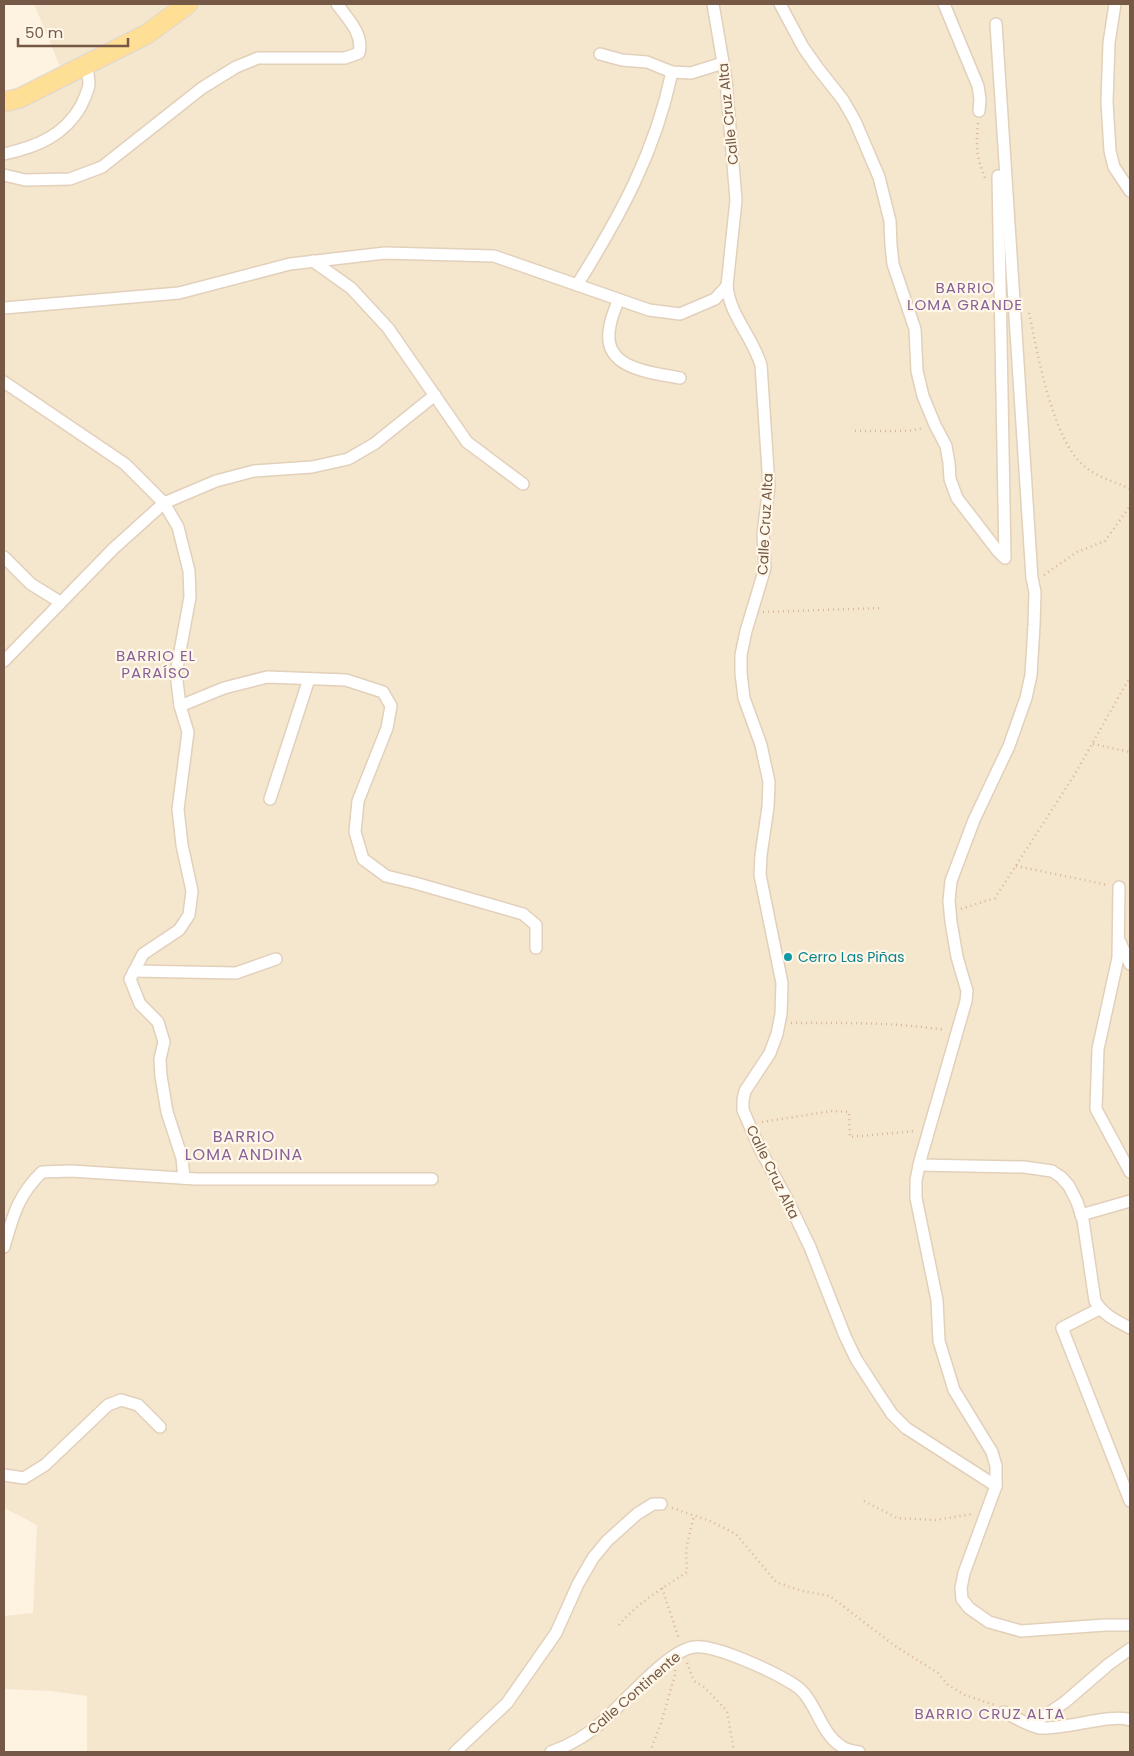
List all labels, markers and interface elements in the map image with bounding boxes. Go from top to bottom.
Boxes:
scale bar [18,15,128,47]
text: 50 m [25,22,63,43]
street label: Calle Cruz Alta [713,62,743,166]
district label: BARRIO LOMA GRANDE [907,277,1023,315]
street label: Calle Cruz Alta [752,472,778,576]
district label: BARRIO EL PARAÍSO [116,645,196,683]
place label: Cerro Las Piñas [798,947,904,967]
marker: Cerro Las Piñas [782,951,794,963]
street label: Calle Cruz Alta [742,1122,804,1222]
district label: BARRIO LOMA ANDINA [185,1125,303,1166]
street label: Calle Continente [583,1647,685,1739]
district label: BARRIO CRUZ ALTA [915,1703,1065,1724]

